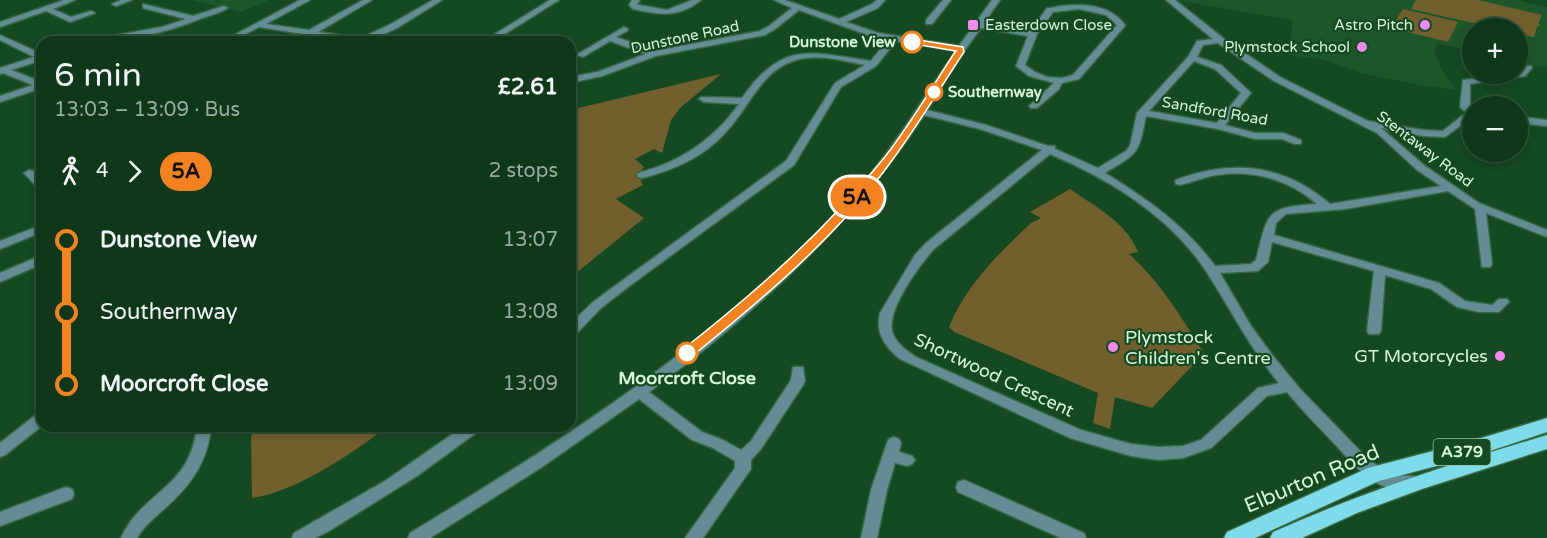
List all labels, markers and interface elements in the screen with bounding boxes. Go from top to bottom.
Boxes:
place label: Easterdown Close [985,16,1112,34]
place label: Astro Pitch [1334,16,1413,34]
street label: Dunstone Road [629,17,741,57]
marker: Easterdown Close [966,18,980,32]
marker: Astro Pitch [1418,18,1432,32]
map controls [1462,18,1528,162]
button: + [1462,18,1528,84]
marker: Dunstone View [901,31,923,53]
place label: Dunstone View [789,33,896,51]
place label: Plymstock School [1224,38,1350,56]
marker: Plymstock School [1355,40,1369,54]
text: 6 min [54,56,142,95]
text: £2.61 [498,74,558,100]
marker: Southernway [925,83,943,101]
place label: Southernway [948,83,1042,102]
street label: Sandford Road [1161,93,1269,129]
button: − [1462,96,1528,162]
text: 13:03 – 13:09 · Bus [54,98,240,122]
street label: Stentaway Road [1373,107,1477,191]
icon: walk [54,155,87,188]
icon: forward [118,155,151,188]
text: 4 [96,159,109,183]
text: 5A [172,159,200,184]
text: 2 stops [489,159,558,183]
line badge: 5A [830,178,884,216]
text: 5A [843,185,871,210]
text: Dunstone View [100,227,257,253]
text: 13:07 [503,228,558,252]
text: Southernway [100,299,237,325]
text: 13:08 [503,300,558,324]
place label: Plymstock Children's Centre [1125,326,1271,369]
street label: Shortwood Crescent [911,328,1077,422]
marker: Plymstock Children's Centre [1106,340,1120,354]
marker: Moorcroft Close [676,342,698,364]
place label: GT Motorcycles [1354,345,1488,367]
marker: GT Motorcycles [1493,349,1507,363]
place label: Moorcroft Close [618,367,756,389]
text: Moorcroft Close [100,371,268,397]
text: 13:09 [503,372,558,396]
street label: Elburton Road [1241,439,1383,519]
road number: A379 [1434,439,1490,465]

